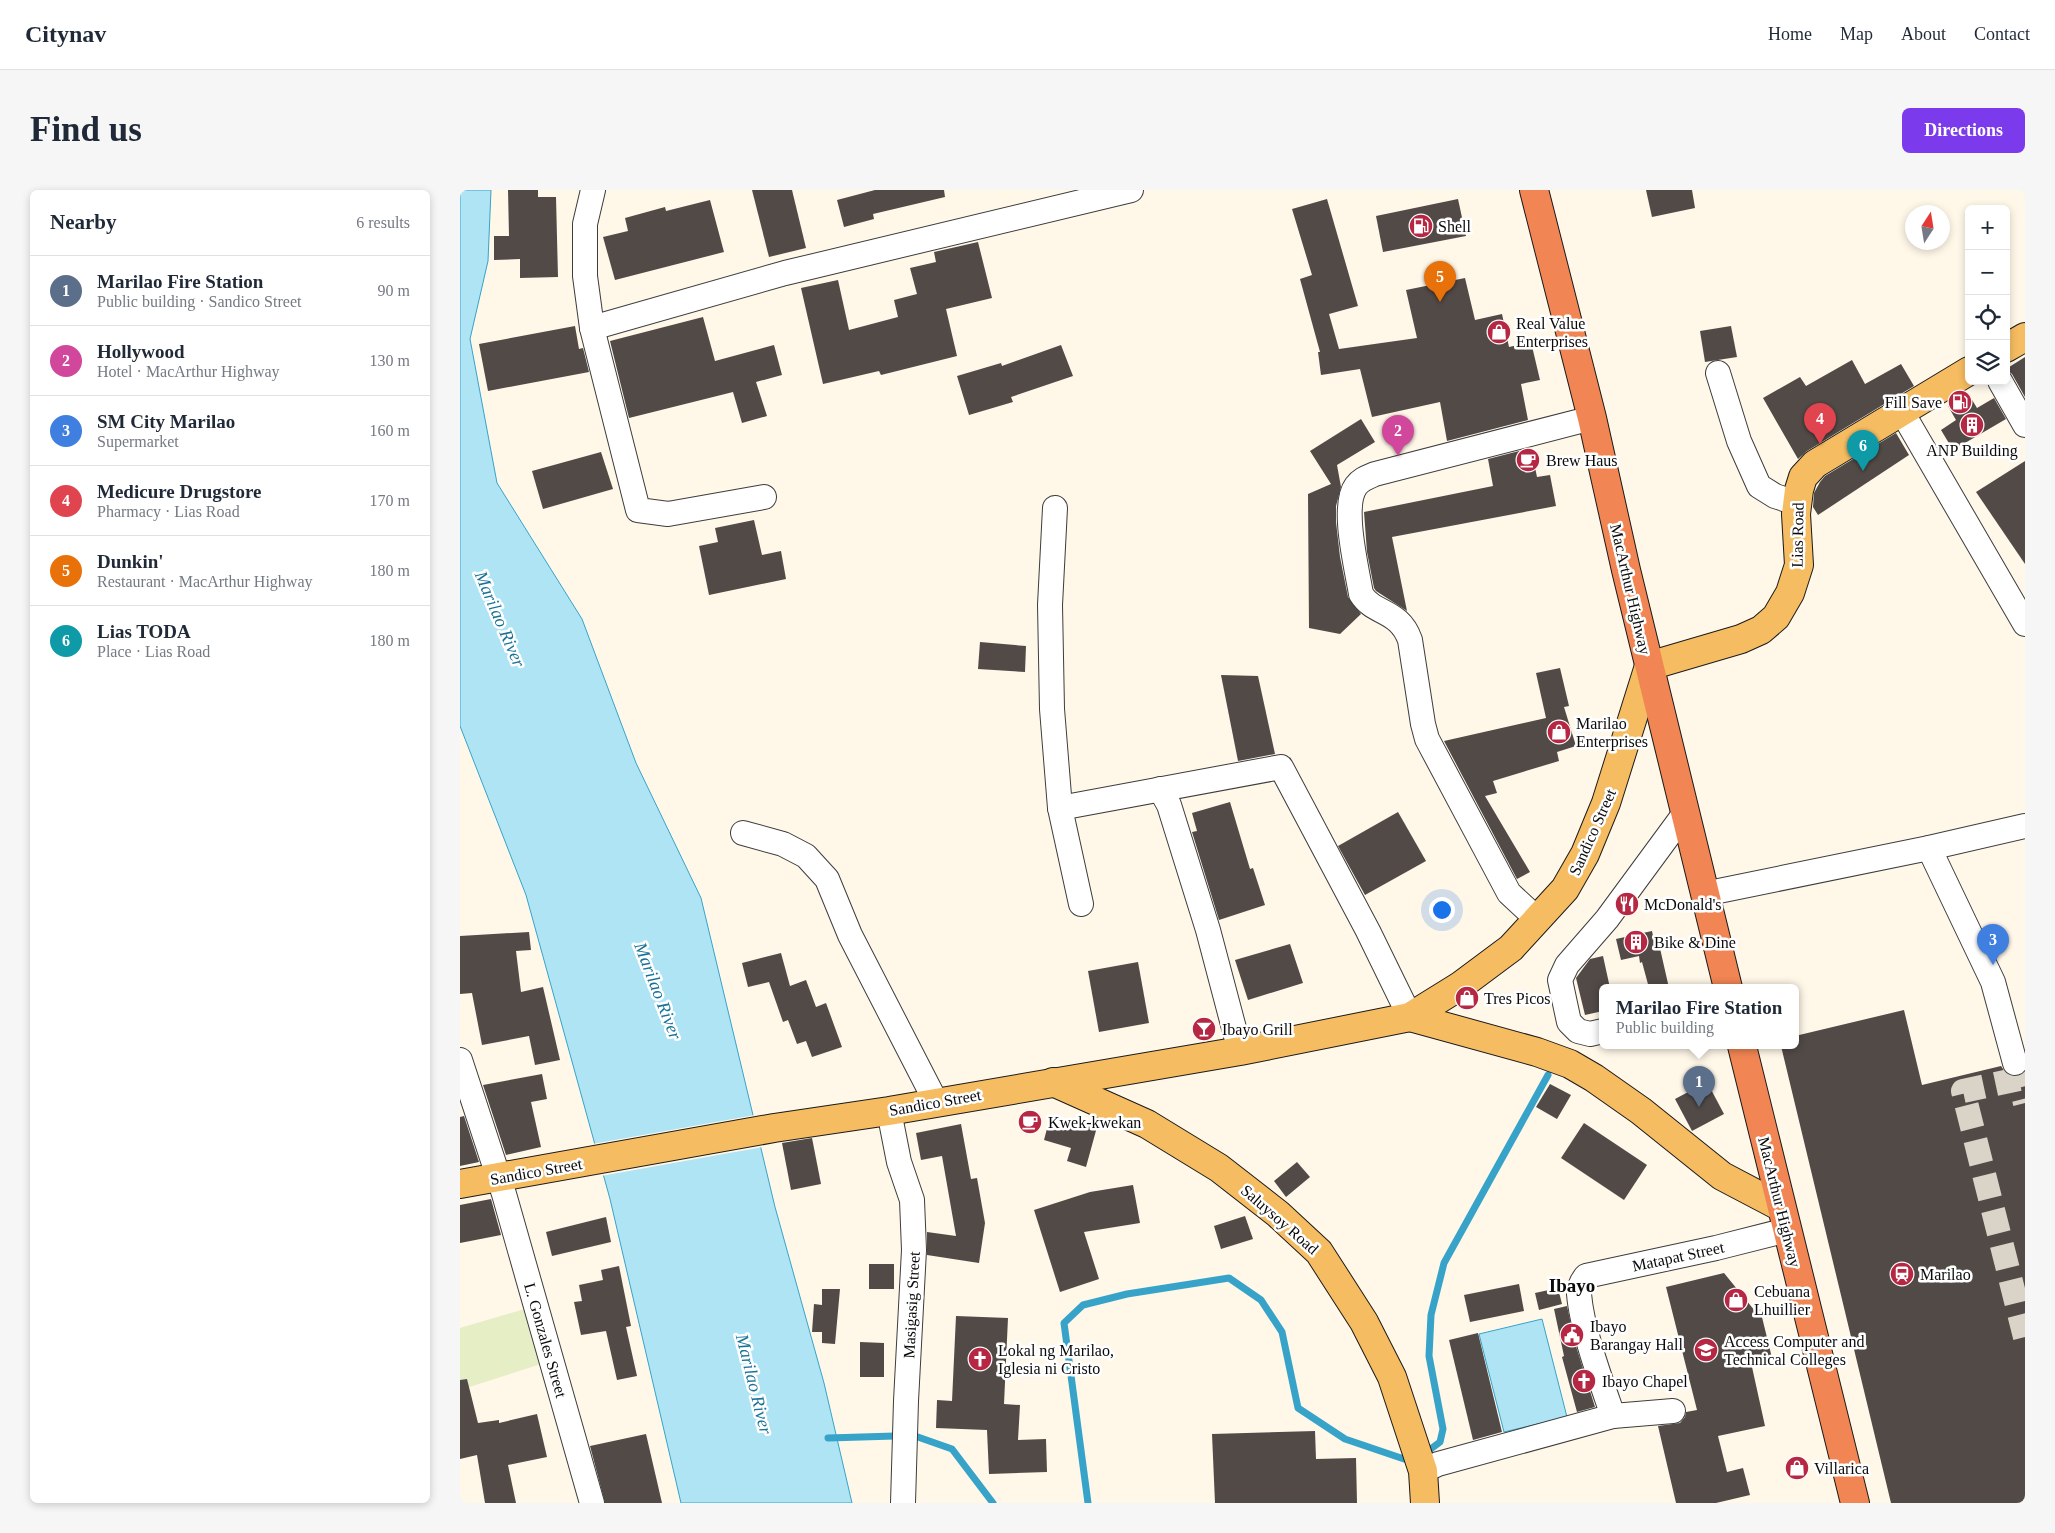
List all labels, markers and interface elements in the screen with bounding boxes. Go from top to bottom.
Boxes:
text: Citynav [25,21,106,47]
text: Home [1768,24,1812,44]
text: Map [1840,24,1873,44]
text: About [1901,24,1946,44]
text: Contact [1974,24,2030,44]
button: Directions [1902,108,2025,153]
text: Find us [30,110,142,149]
north arrow [1905,205,1950,250]
map controls [1965,205,2010,385]
button: + [1965,205,2010,250]
text: Nearby [50,210,117,234]
fuel station icon: Shell [1408,213,1434,239]
text: 6 results [356,214,410,231]
place label: Shell [1438,218,1471,235]
button: − [1965,250,2010,295]
pin: 5 [1424,261,1456,302]
text: Marilao Fire Station [97,271,263,292]
text: 1 [62,282,70,299]
text: 90 m [378,282,410,299]
text: Public building · Sandico Street [97,293,301,310]
button: locate [1965,295,2010,340]
place label: Real Value Enterprises [1516,315,1588,351]
shop icon: Real Value Enterprises [1486,319,1512,345]
button: layers [1965,340,2010,385]
text: Hollywood [97,341,185,362]
text: 2 [62,352,70,369]
text: 130 m [370,352,410,369]
text: Hotel · MacArthur Highway [97,363,280,380]
fuel station icon: Fill Save [1947,389,1973,415]
place label: Fill Save [1885,394,1942,411]
pin: 4 [1804,403,1836,444]
text: SM City Marilao [97,411,235,432]
building icon: ANP Building [1959,412,1985,438]
pin: 2 [1382,415,1414,456]
text: 3 [62,422,70,439]
text: 160 m [370,422,410,439]
pin: 6 [1847,430,1879,471]
text: Supermarket [97,433,179,450]
place label: ANP Building [1926,442,2018,460]
cafe icon: Brew Haus [1515,447,1541,473]
place label: Brew Haus [1546,452,1618,469]
text: Medicure Drugstore [97,481,261,502]
text: 4 [62,492,70,509]
text: 170 m [370,492,410,509]
street label: Lias Road [1788,502,1807,568]
text: Pharmacy · Lias Road [97,503,240,520]
street label: MacArthur Highway [1606,522,1654,656]
text: Dunkin' [97,551,164,572]
text: 5 [62,562,70,579]
text: 180 m [370,562,410,579]
water label: Marilao River [470,567,530,671]
text: Restaurant · MacArthur Highway [97,573,313,590]
text: Lias TODA [97,621,191,642]
text: 6 [62,632,70,649]
text: 180 m [370,632,410,649]
text: Place · Lias Road [97,643,210,660]
place label: Marilao Enterprises [1576,715,1648,751]
shop icon: Marilao Enterprises [1546,719,1572,745]
street label: Sandico Street [1566,786,1619,878]
restaurant icon: McDonald's [1614,891,1640,917]
place label: McDonald's [1644,896,1722,913]
your location [1429,897,1455,923]
pin: 3 [1977,924,2009,965]
building icon: Bike & Dine [1623,929,1649,955]
place label: Bike & Dine [1654,934,1736,951]
water label: Marilao River [630,939,686,1043]
popup [1599,984,1799,1049]
shop icon: Tres Picos [1454,985,1480,1011]
place label: Tres Picos [1484,990,1551,1007]
text: Marilao Fire Station [1616,997,1782,1018]
bar icon: Ibayo Grill [1191,1016,1217,1042]
text: Public building [1616,1019,1714,1036]
place label: Ibayo Grill [1222,1021,1293,1039]
pin: 1 [1683,1066,1715,1107]
street label: Sandico Street [888,1086,983,1119]
cafe icon: Kwek-kwekan [1017,1109,1043,1135]
place label: Kwek-kwekan [1048,1114,1141,1131]
street label: MacArthur Highway [1754,1135,1804,1269]
street label: Sandico Street [489,1155,584,1188]
street label: Saluysoy Road [1237,1181,1322,1258]
street label: Matapat Street [1630,1238,1726,1276]
street label: Masigasig Street [900,1251,924,1359]
station icon: Marilao [1889,1261,1915,1287]
place label: Marilao [1920,1266,1971,1283]
district label: Ibayo [1549,1275,1595,1296]
street label: L. Gonzales Street [521,1281,570,1400]
place label: Cebuana Lhuillier [1754,1283,1811,1318]
shop icon: Cebuana Lhuillier [1723,1287,1749,1313]
place label: Ibayo Barangay Hall [1590,1318,1683,1354]
public building icon: Ibayo Barangay Hall [1559,1322,1585,1348]
water label: Marilao River [732,1331,776,1437]
place label: Access Computer and Technical Colleges [1724,1333,1864,1369]
school or university icon: Access Computer and Technical Colleges [1693,1337,1719,1363]
place label: Lokal ng Marilao, Iglesia ni Cristo [998,1342,1114,1378]
church icon: Lokal ng Marilao, Iglesia ni Cristo [967,1346,993,1372]
church icon: Ibayo Chapel [1571,1368,1597,1394]
place label: Ibayo Chapel [1602,1373,1688,1391]
shop icon: Villarica [1784,1455,1810,1481]
place label: Villarica [1814,1460,1869,1477]

